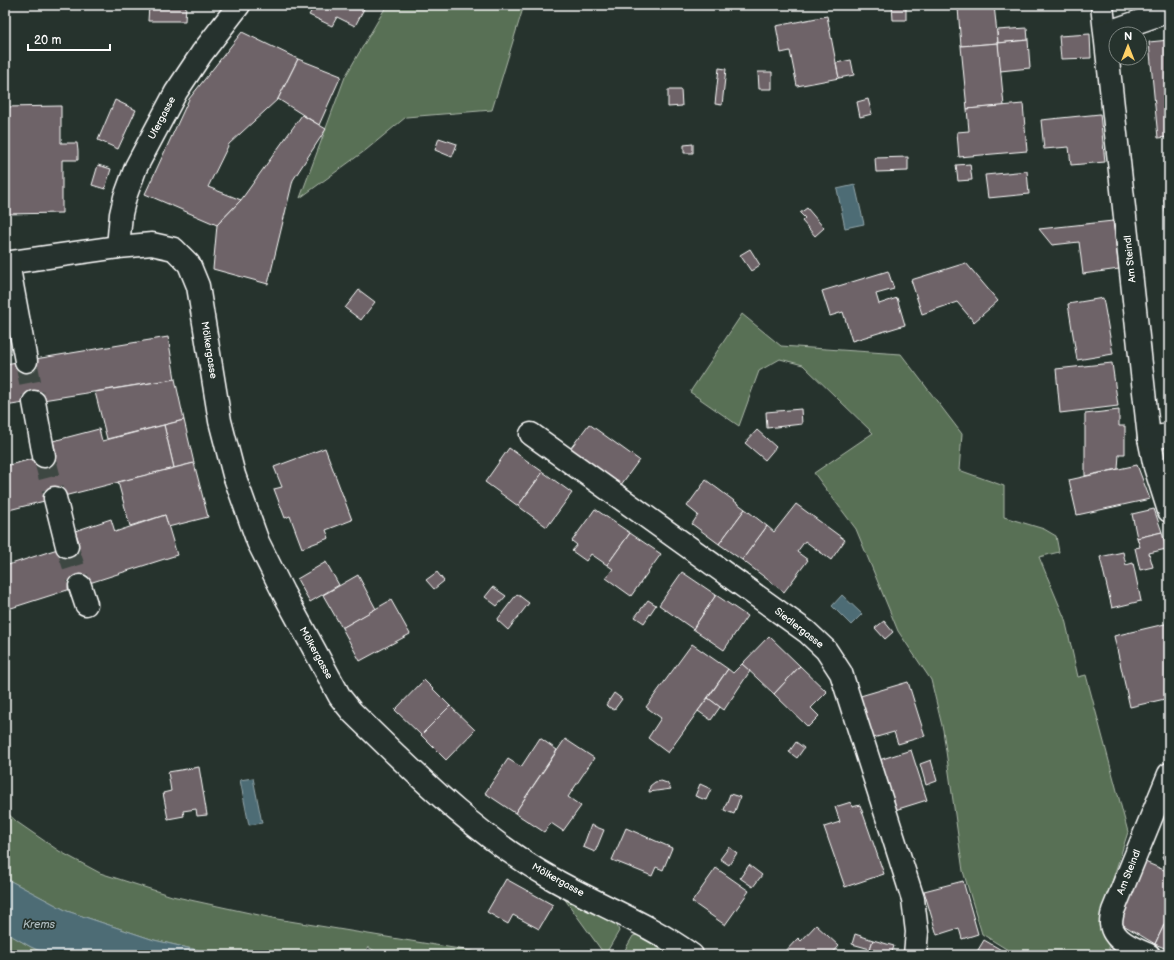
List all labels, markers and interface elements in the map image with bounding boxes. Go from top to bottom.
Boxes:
scale bar [28,26,110,52]
north arrow [1108,26,1148,66]
text: N [1124,30,1132,43]
text: 20 m [34,33,61,48]
street label: Ufergasse [146,95,178,141]
street label: Am Steindl [1122,235,1138,283]
street label: Mölkergasse [199,320,219,380]
street label: Siedlergasse [772,605,826,651]
street label: Mölkergasse [297,625,335,681]
street label: Am Steindl [1115,848,1143,896]
street label: Mölkergasse [530,861,586,899]
water label: Krems [23,918,55,931]

